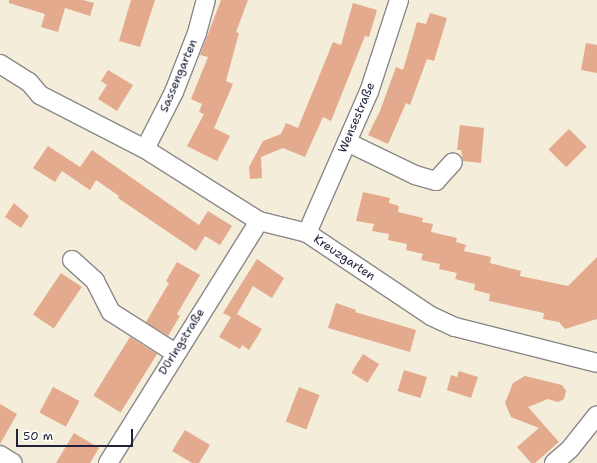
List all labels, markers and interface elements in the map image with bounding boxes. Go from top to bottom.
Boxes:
street label: Sassengarten [157,37,201,115]
street label: Wensestraße [336,81,378,155]
street label: Kreuzgarten [310,232,378,284]
street label: Düringstraße [156,306,208,378]
scale bar [18,421,135,447]
text: 50 m [23,428,53,444]

